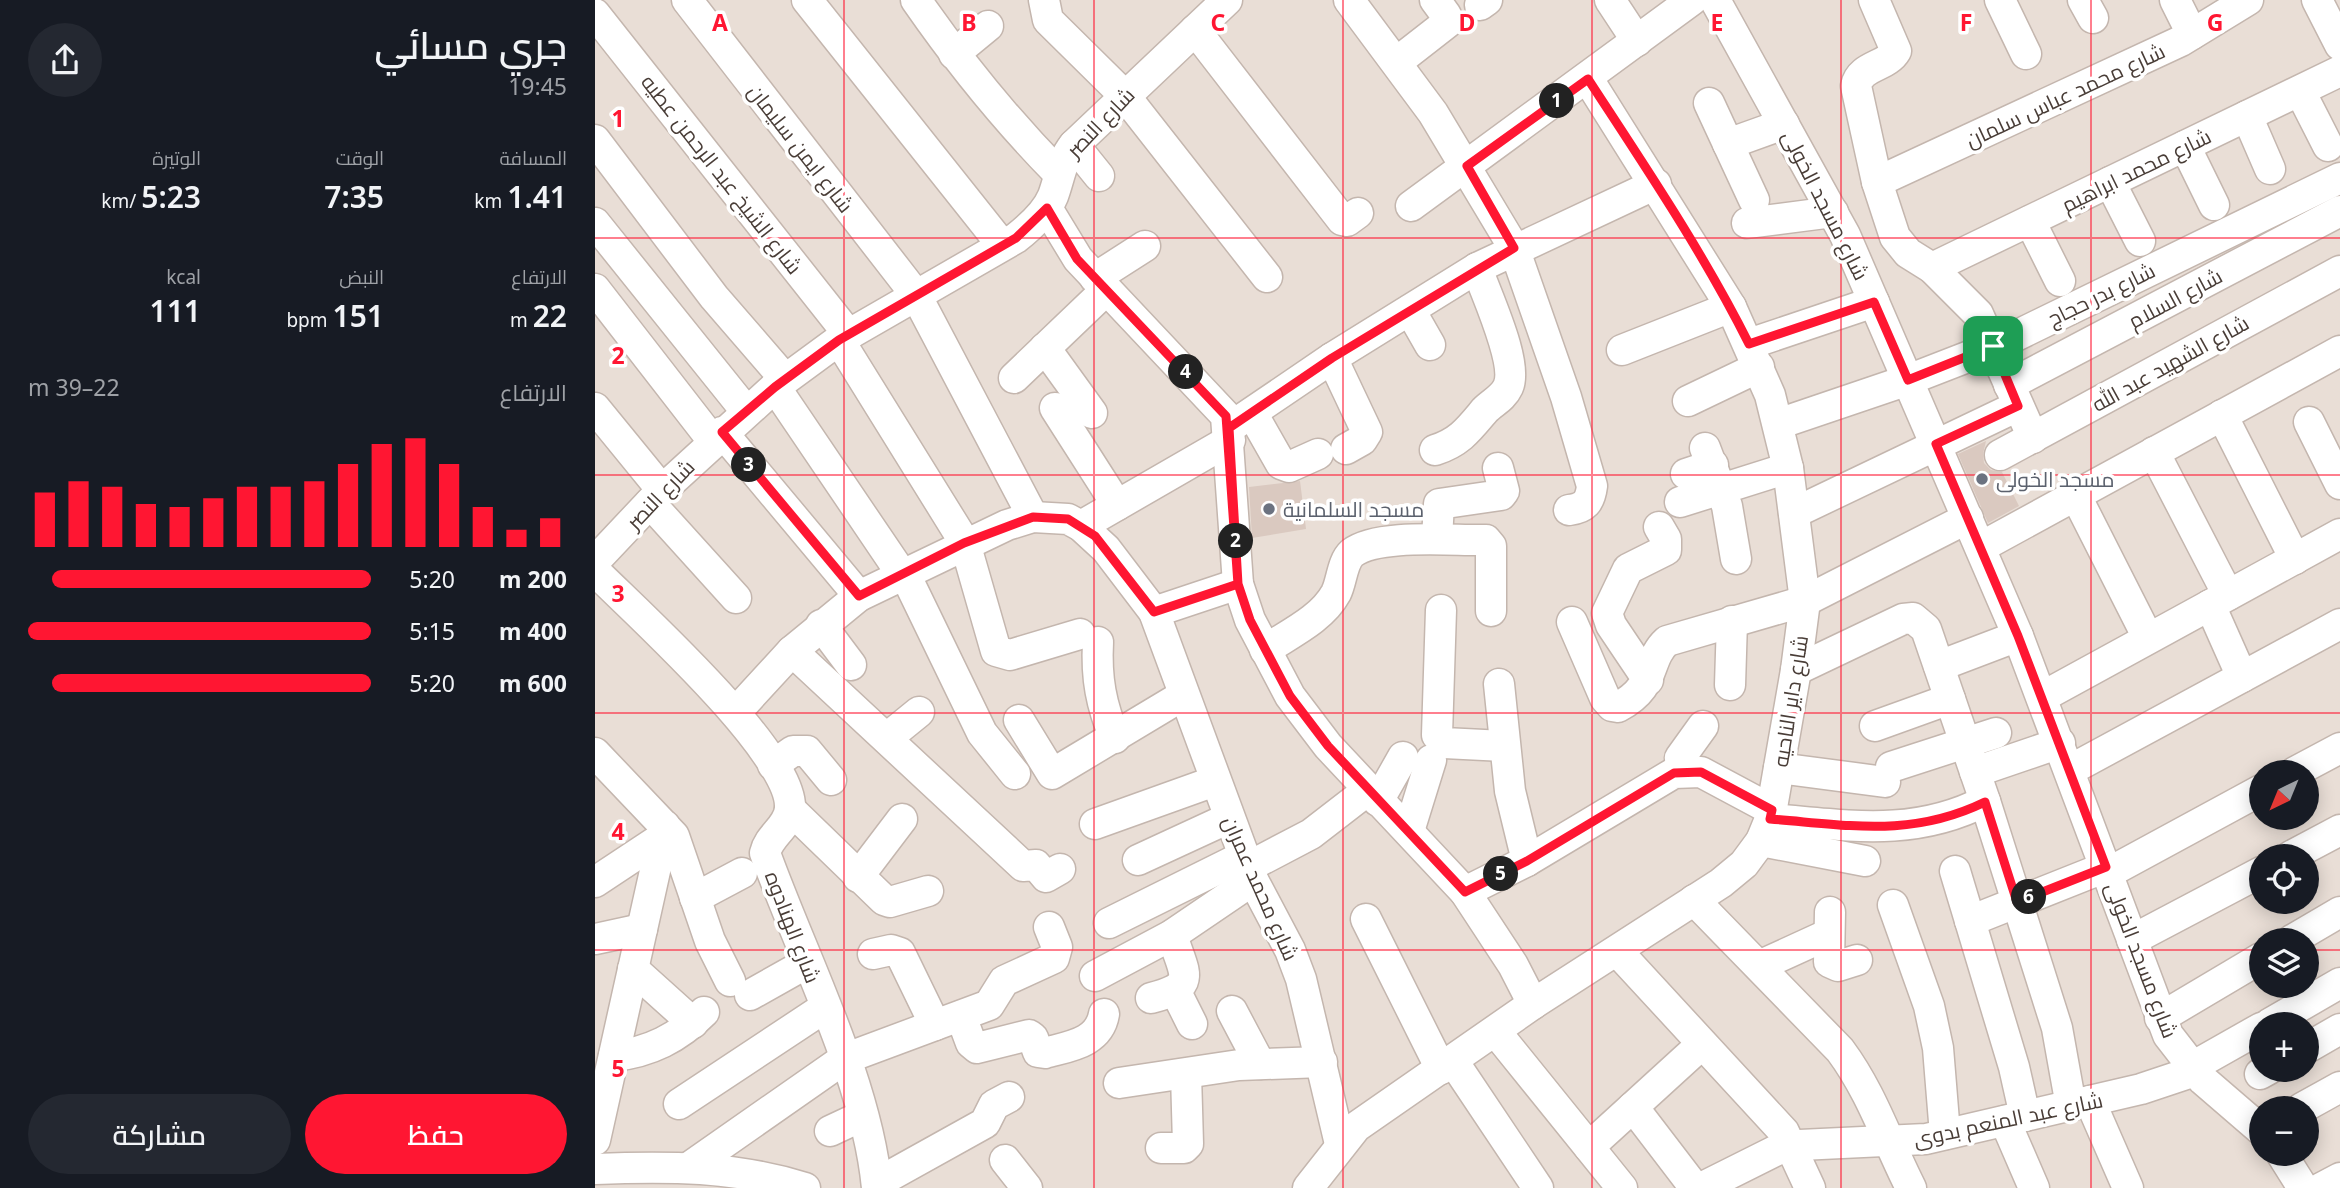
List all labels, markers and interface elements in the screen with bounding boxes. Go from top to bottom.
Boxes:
text: A [712,6,728,38]
text: B [961,6,977,38]
text: C [1211,6,1226,38]
text: D [1459,6,1475,38]
text: E [1711,6,1723,38]
text: F [1960,6,1972,38]
text: G [2207,6,2223,38]
text: جري مسائي [375,18,567,70]
button: share [28,23,102,97]
street label: شارع محمد عباس سلمان [1961,36,2170,154]
street label: شارع الشيخ عبد الرحمن عطيه [634,68,809,280]
text: 19:45 [508,70,567,102]
street label: شارع ايمن سليمان [741,78,860,219]
street label: شارع النصر [1059,81,1141,165]
pin: 1 [1539,84,1574,119]
text: 1 [1551,87,1562,113]
text: 1 [611,102,625,134]
street label: شارع محمد ابراهيم [2057,122,2216,219]
street label: شارع مسجد الخولى [1775,125,1876,285]
text: الوتيرة [152,145,201,171]
text: الوقت [336,145,384,171]
text: المسافة [499,145,567,171]
text: 5:23 [141,176,201,217]
text: 7:35 [324,176,384,217]
text: 1.41 [507,176,567,217]
text: /km [101,188,141,214]
text: km [474,188,507,214]
street label: شارع بدر حجاج [2042,256,2160,333]
street label: شارع السلام [2123,261,2227,335]
text: kcal [166,264,201,290]
text: النبض [339,264,384,290]
text: الارتفاع [511,264,567,290]
text: 111 [150,290,201,331]
text: 151 [333,295,384,336]
text: 22 [533,295,567,336]
text: bpm [286,307,333,333]
text: m [510,307,533,333]
street label: شارع الشهيد عبد الله [2086,308,2254,419]
pin [1963,316,2023,376]
icon: arrive [1974,327,2012,365]
text: 2 [611,339,625,371]
pin: 4 [1169,354,1203,390]
text: 4 [1180,358,1191,384]
text: 22–39 m [28,371,120,403]
text: الارتفاع [500,376,567,408]
pin: 3 [731,448,767,482]
text: 3 [743,451,754,477]
street label: شارع النصر [619,453,701,537]
place label: مسجد الخولى [1996,465,2115,493]
marker: مسجد الخولى [1974,471,1990,487]
place label: مسجد السلمانية [1283,495,1424,523]
marker: مسجد السلمانية [1261,501,1277,517]
pin: 2 [1219,524,1253,558]
text: 2 [1230,527,1241,553]
text: 5:20 [409,563,455,595]
text: 200 m [499,563,567,595]
text: 3 [611,577,625,609]
text: 5:15 [409,615,455,647]
text: 400 m [499,615,567,647]
street label: شارع داير الناحيه [1766,633,1815,769]
text: 5:20 [409,667,455,699]
text: 600 m [499,667,567,699]
north arrow [2249,760,2319,830]
map controls [2249,760,2319,1166]
street label: شارع محمد عمران [1216,811,1305,965]
text: 4 [611,815,625,847]
button: locate [2249,844,2319,914]
pin: 5 [1483,856,1518,892]
text: 5 [1495,860,1506,886]
street label: شارع الهنادوه [758,867,827,987]
street label: شارع مسجد الخولى [2098,878,2185,1042]
pin: 6 [2011,880,2047,914]
text: 6 [2023,883,2034,909]
button: layers [2249,928,2319,998]
button: + [2249,1012,2319,1082]
text: 5 [611,1052,625,1084]
street label: شارع عبد المنعم بدوى [1911,1085,2105,1154]
button: مشاركة [28,1094,291,1174]
button: حفظ [305,1094,567,1174]
button: − [2249,1096,2319,1166]

